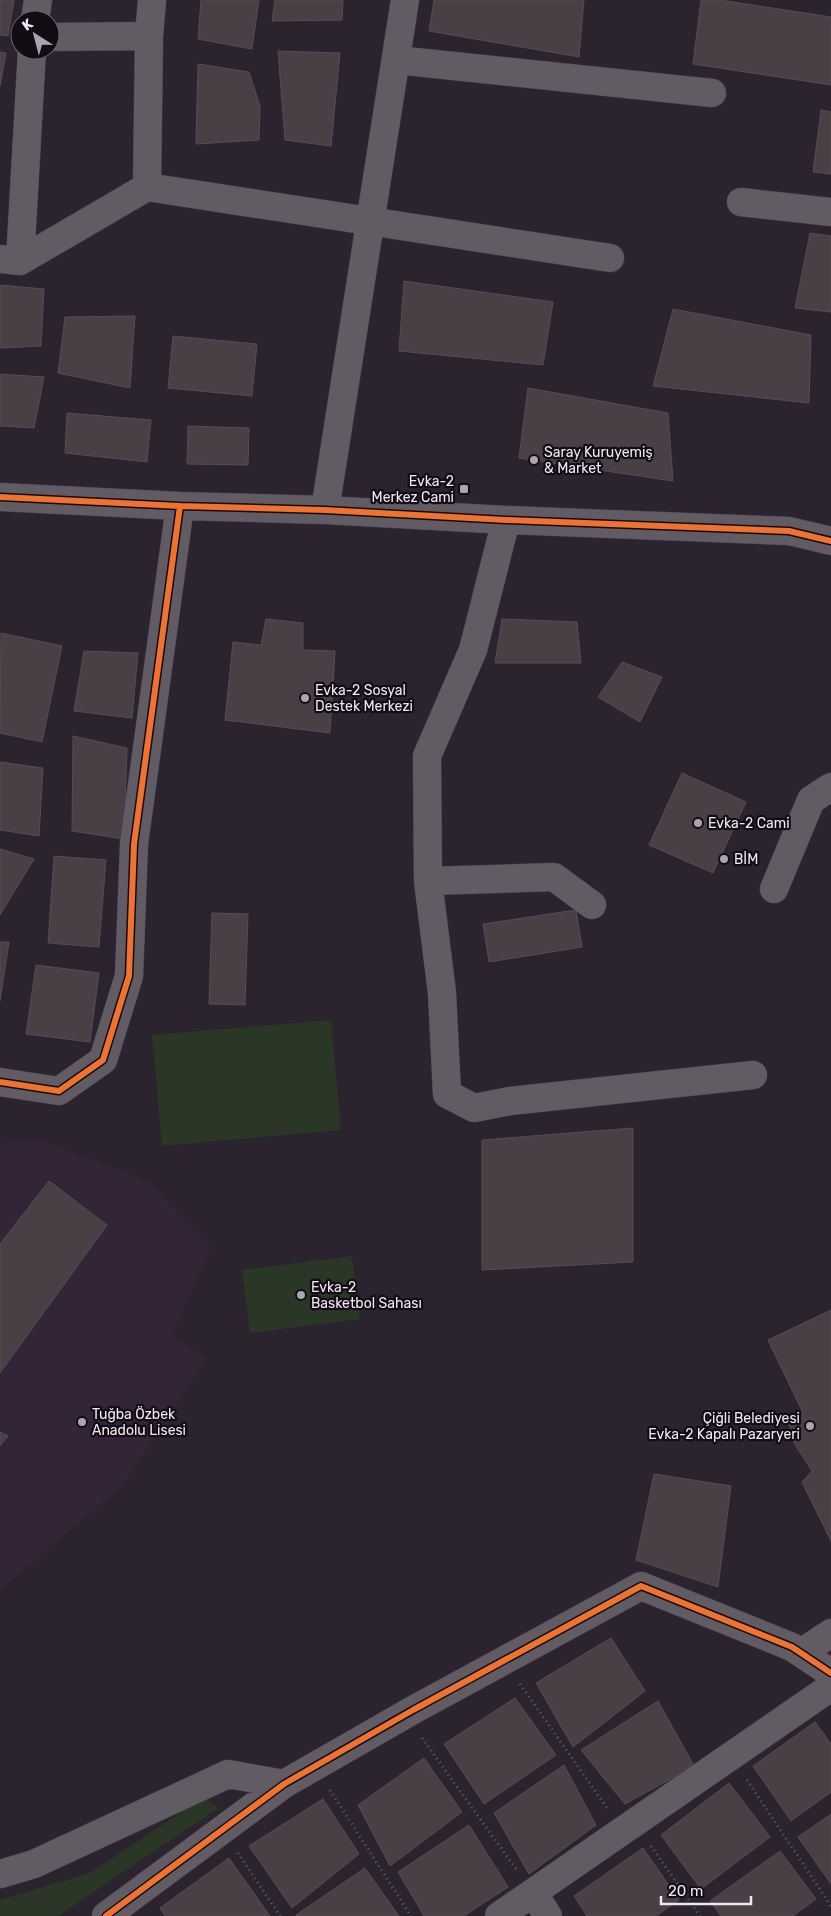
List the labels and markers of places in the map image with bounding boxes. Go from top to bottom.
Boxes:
place label: Saray Kuruyemiş & Market [544,444,653,477]
marker: Saray Kuruyemiş & Market [528,454,540,466]
place label: Evka-2 Merkez Cami [372,473,454,506]
marker: Evka-2 Merkez Cami [458,483,470,495]
place label: Evka-2 Sosyal Destek Merkezi [315,682,413,715]
marker: Evka-2 Sosyal Destek Merkezi [299,692,311,704]
place label: Evka-2 Cami [708,815,790,832]
marker: Evka-2 Cami [692,817,704,829]
place label: BİM [734,851,758,868]
marker: BİM [718,853,730,865]
place label: Evka-2 Basketbol Sahası [311,1279,422,1312]
marker: Evka-2 Basketbol Sahası [295,1289,307,1301]
place label: Tuğba Özbek Anadolu Lisesi [92,1406,186,1439]
place label: Çiğli Belediyesi Evka-2 Kapalı Pazaryeri [648,1410,800,1443]
marker: Tuğba Özbek Anadolu Lisesi [76,1416,88,1428]
marker: Çiğli Belediyesi Evka-2 Kapalı Pazaryeri [804,1420,816,1432]

